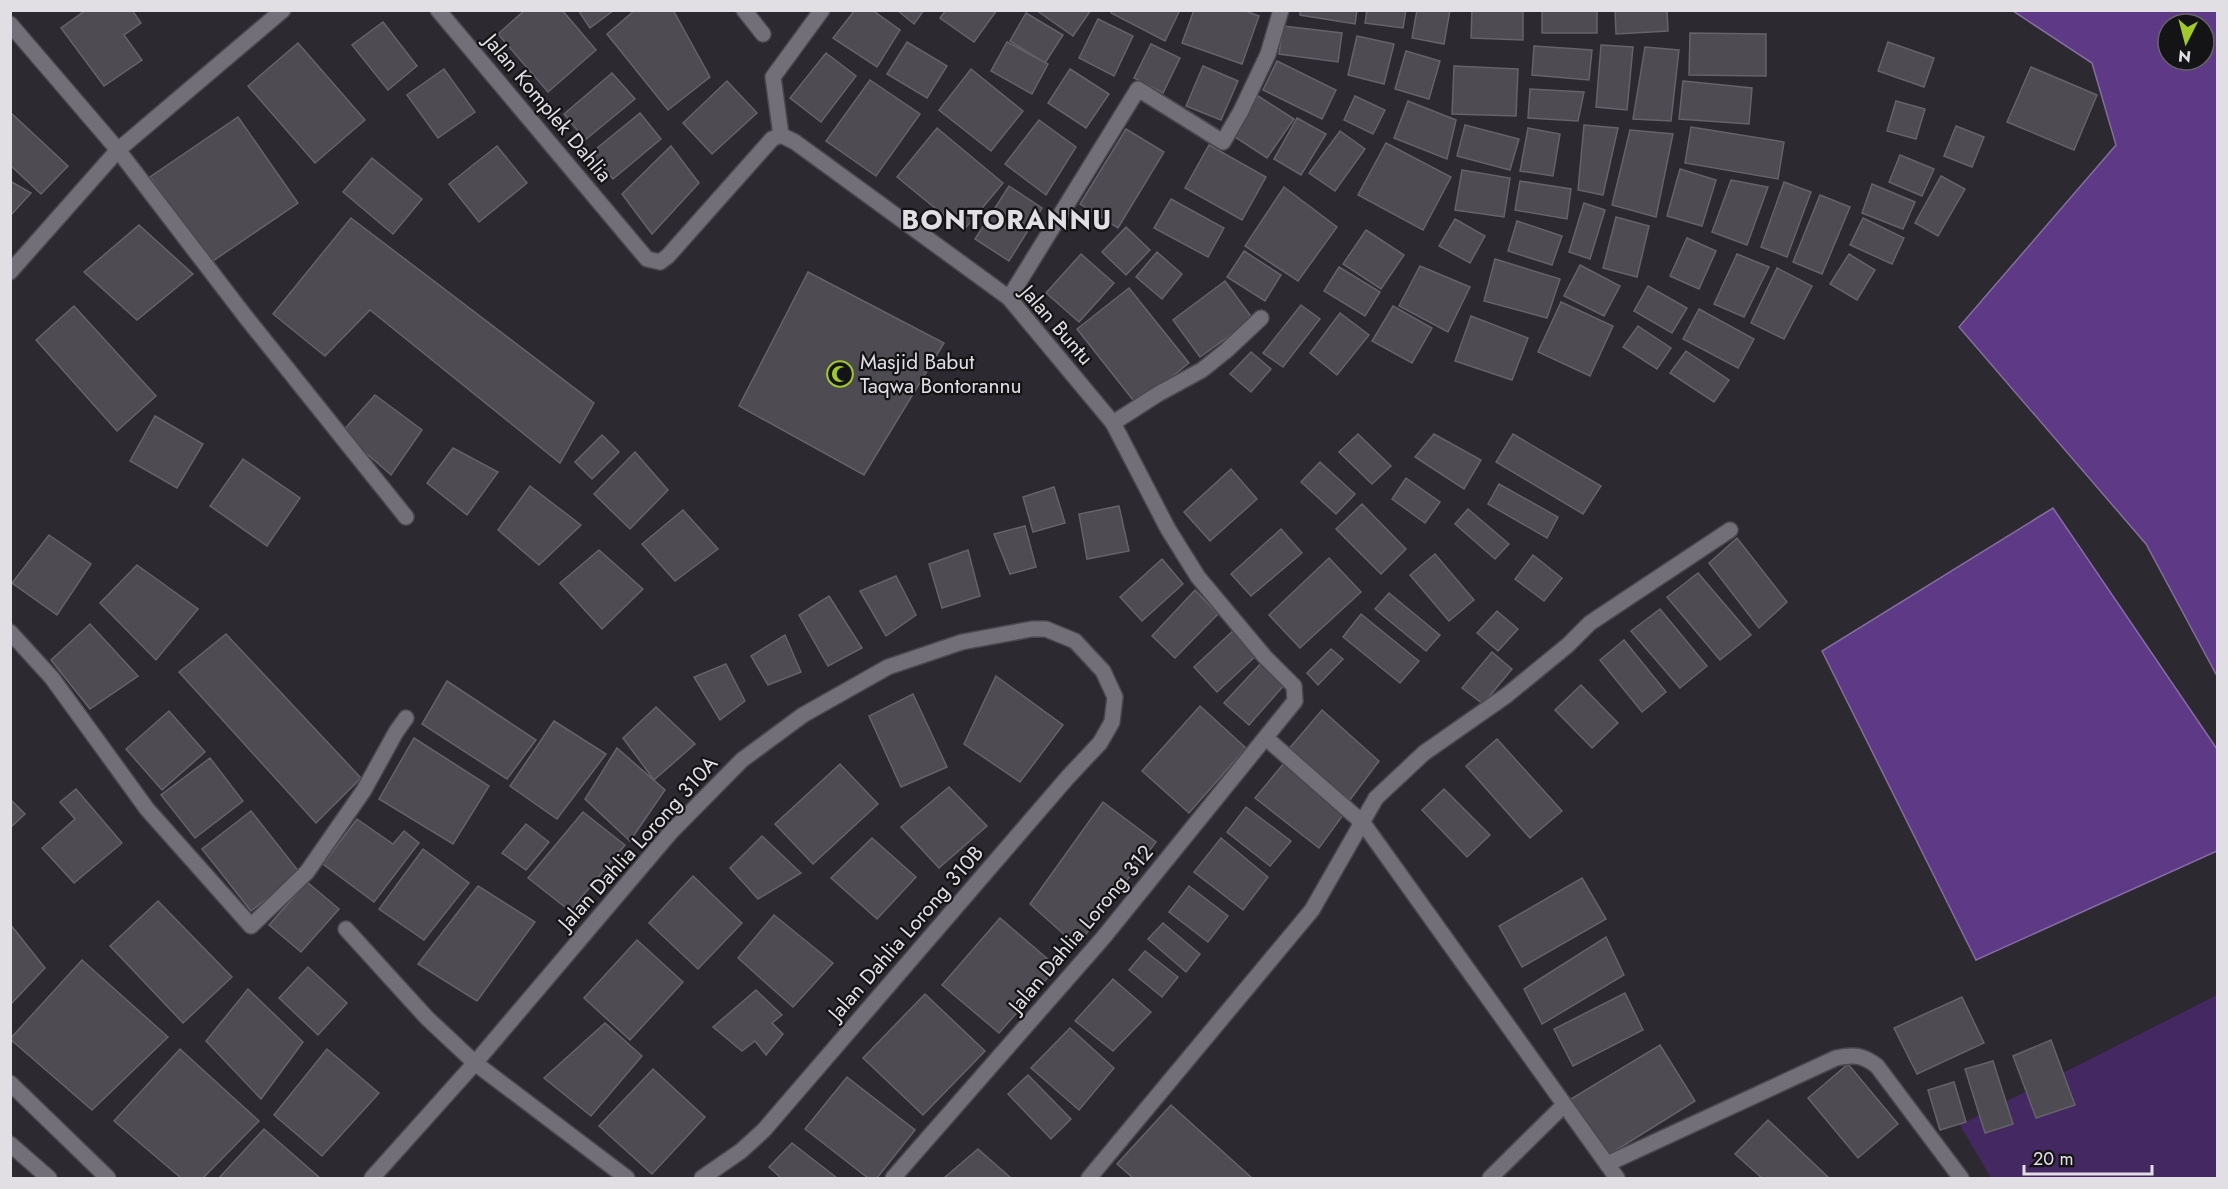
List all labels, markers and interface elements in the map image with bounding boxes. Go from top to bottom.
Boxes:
north arrow [2156,12,2216,72]
street label: Jalan Komplek Dahlia [475,25,619,189]
text: N [2177,44,2192,69]
district label: BONTORANNU [901,200,1113,239]
street label: Jalan Buntu [1012,276,1100,372]
place label: Masjid Babut Taqwa Bontorannu [860,347,1022,401]
mosque icon: Masjid Babut Taqwa Bontorannu [825,359,855,389]
street label: Jalan Dahlia Lorong 310A [549,749,725,939]
street label: Jalan Dahlia Lorong 310B [819,839,991,1029]
street label: Jalan Dahlia Lorong 312 [1000,839,1160,1022]
scale bar [2024,1138,2152,1176]
text: 20 m [2033,1146,2073,1172]

